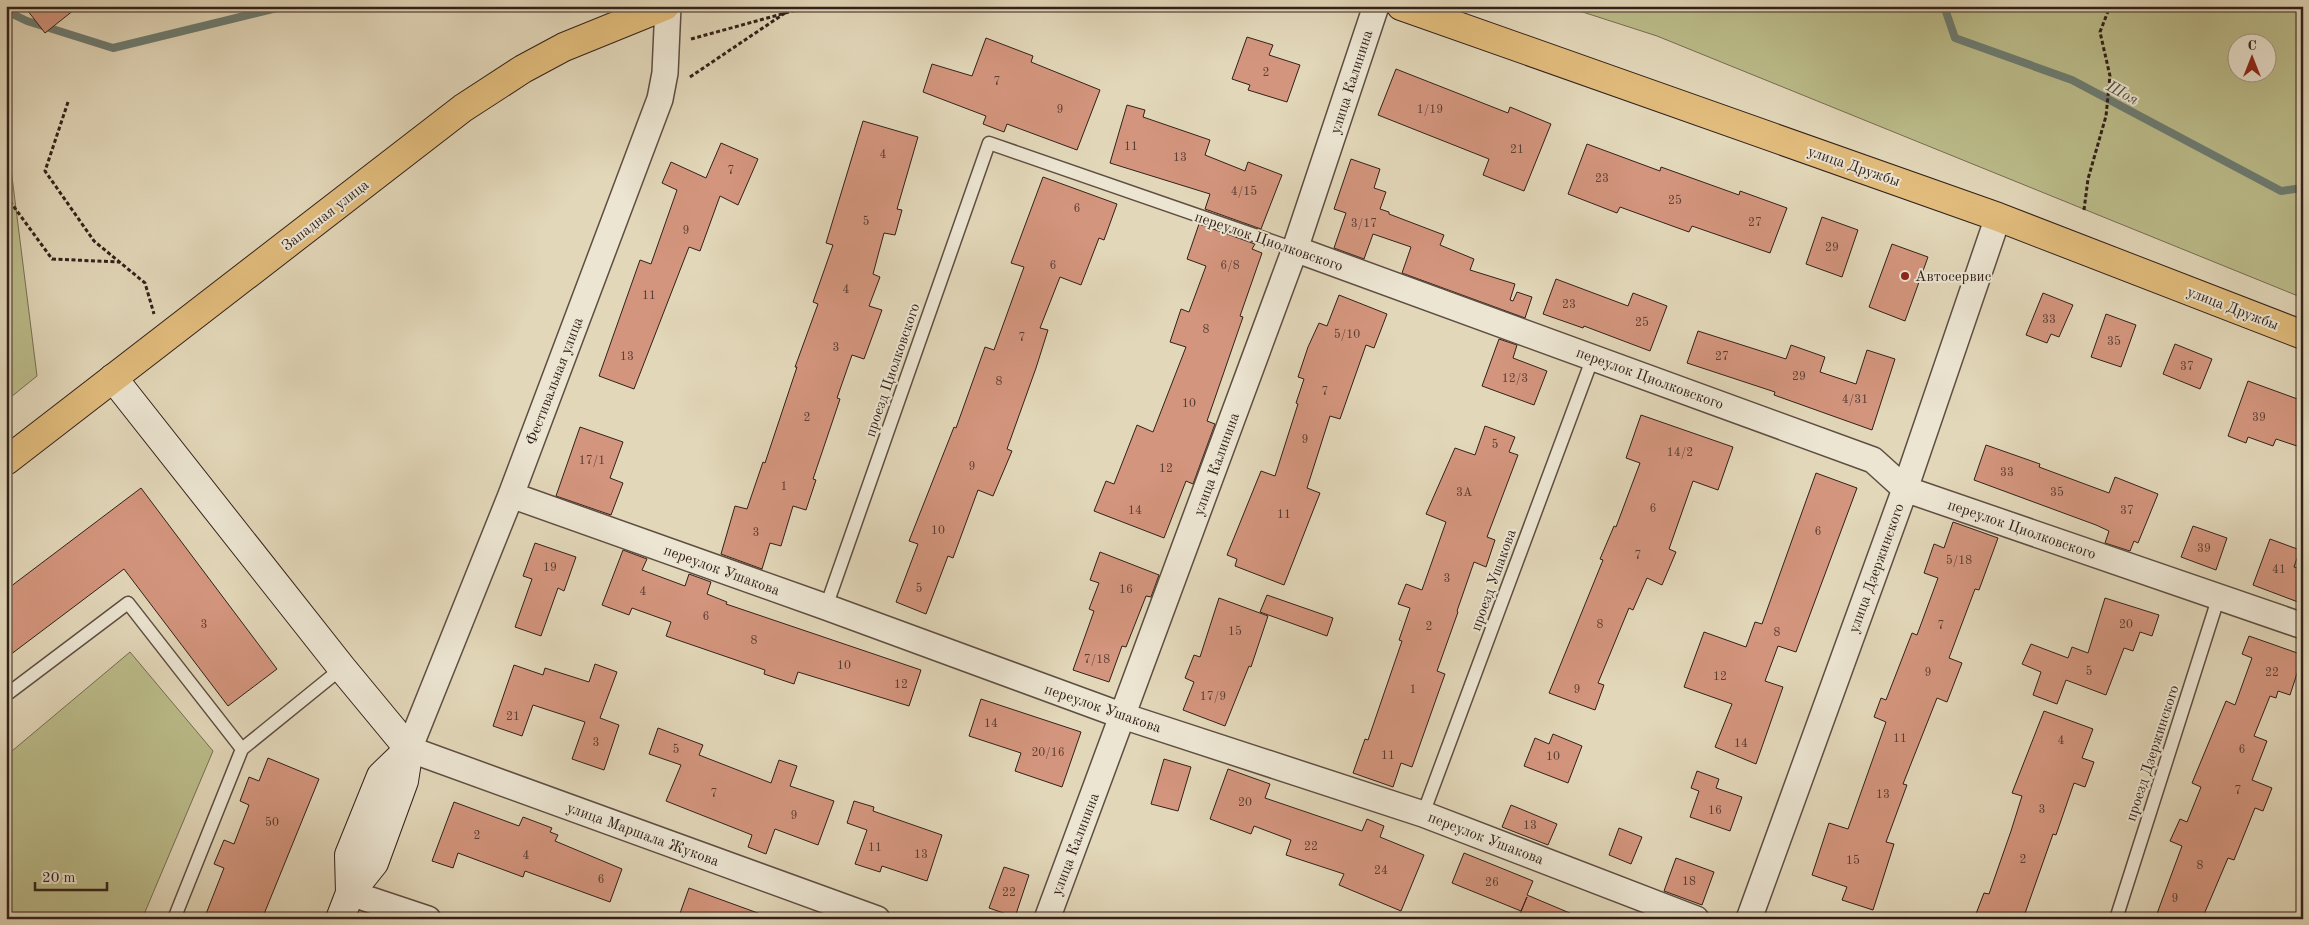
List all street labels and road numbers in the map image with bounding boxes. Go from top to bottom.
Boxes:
street label: улица Калинина [1329,28,1376,136]
street label: улица Дружбы [1805,145,1902,190]
street label: Западная улица [280,177,373,255]
street label: переулок Циолковского [1193,210,1345,275]
street label: улица Дружбы [2185,285,2280,334]
street label: проезд Циолковского [863,302,923,439]
street label: Фестивальная улица [524,315,587,448]
street label: переулок Циолковского [1574,346,1725,413]
street label: улица Калинина [1192,410,1243,518]
street label: переулок Циолковского [1946,498,2098,563]
street label: улица Дзержинского [1847,502,1908,635]
street label: проезд Ушакова [1469,527,1520,633]
street label: переулок Ушакова [661,543,782,600]
street label: переулок Ушакова [1042,682,1163,737]
street label: проезд Дзержинского [2124,683,2183,824]
street label: улица Калинина [1050,791,1103,898]
street label: улица Маршала Жукова [564,801,721,870]
street label: переулок Ушакова [1426,810,1546,869]

